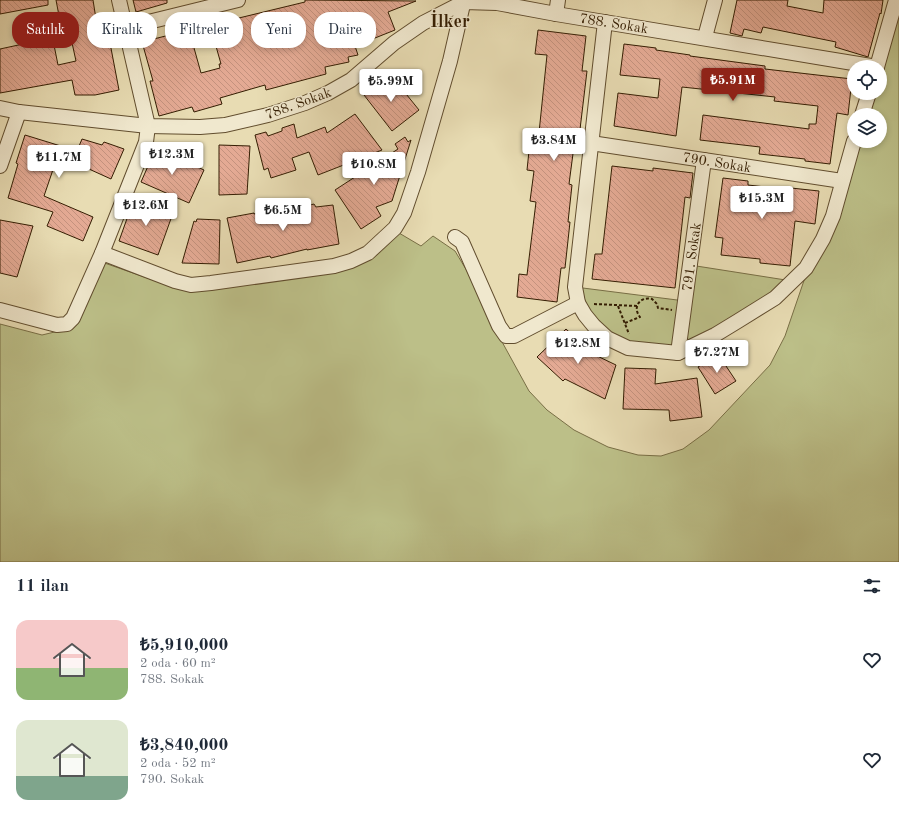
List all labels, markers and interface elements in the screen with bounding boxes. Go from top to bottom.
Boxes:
district label: İlker [430,10,470,31]
chip: Satılık [12,12,79,48]
chip: Kiralık [87,12,157,48]
chip: Filtreler [165,12,243,48]
chip: Yeni [251,12,306,48]
chip: Daire [314,12,376,48]
street label: 788. Sokak [579,12,649,36]
map controls [847,60,887,148]
button: locate [847,60,887,100]
pin: ₺5.91M [700,68,766,102]
pin: ₺5.99M [358,69,424,103]
text: ₺5.91M [710,74,756,87]
text: ₺5.99M [368,75,414,88]
street label: 788. Sokak [263,86,333,122]
button: layers [847,108,887,148]
pin: ₺3.84M [521,128,587,162]
text: ₺3.84M [531,134,577,147]
pin: ₺12.3M [139,142,205,176]
pin: ₺11.7M [26,145,92,179]
text: ₺12.3M [149,148,195,161]
text: ₺11.7M [36,151,82,164]
street label: 790. Sokak [682,151,752,175]
pin: ₺10.8M [341,152,407,186]
text: ₺10.8M [351,158,397,171]
pin: ₺15.3M [729,186,795,220]
text: ₺15.3M [739,192,785,205]
pin: ₺12.6M [113,193,179,227]
pin: ₺6.5M [255,198,311,232]
text: ₺12.6M [123,199,169,212]
text: ₺6.5M [264,204,302,217]
street label: 791. Sokak [680,222,704,292]
pin: ₺12.8M [545,331,611,365]
text: ₺12.8M [555,337,601,350]
pin: ₺7.27M [684,340,750,374]
text: ₺7.27M [694,346,740,359]
icon: filters [861,575,883,597]
text: 11 ilan [16,578,69,595]
icon: home [48,636,96,684]
text: ₺5,910,000 [140,637,228,654]
icon: heart [861,649,883,671]
text: 2 oda · 60 m² [140,657,216,670]
text: 788. Sokak [140,673,204,686]
icon: home [48,736,96,784]
text: ₺3,840,000 [140,737,228,754]
icon: heart [861,749,883,771]
text: 2 oda · 52 m² [140,757,216,770]
text: 790. Sokak [140,773,204,786]

